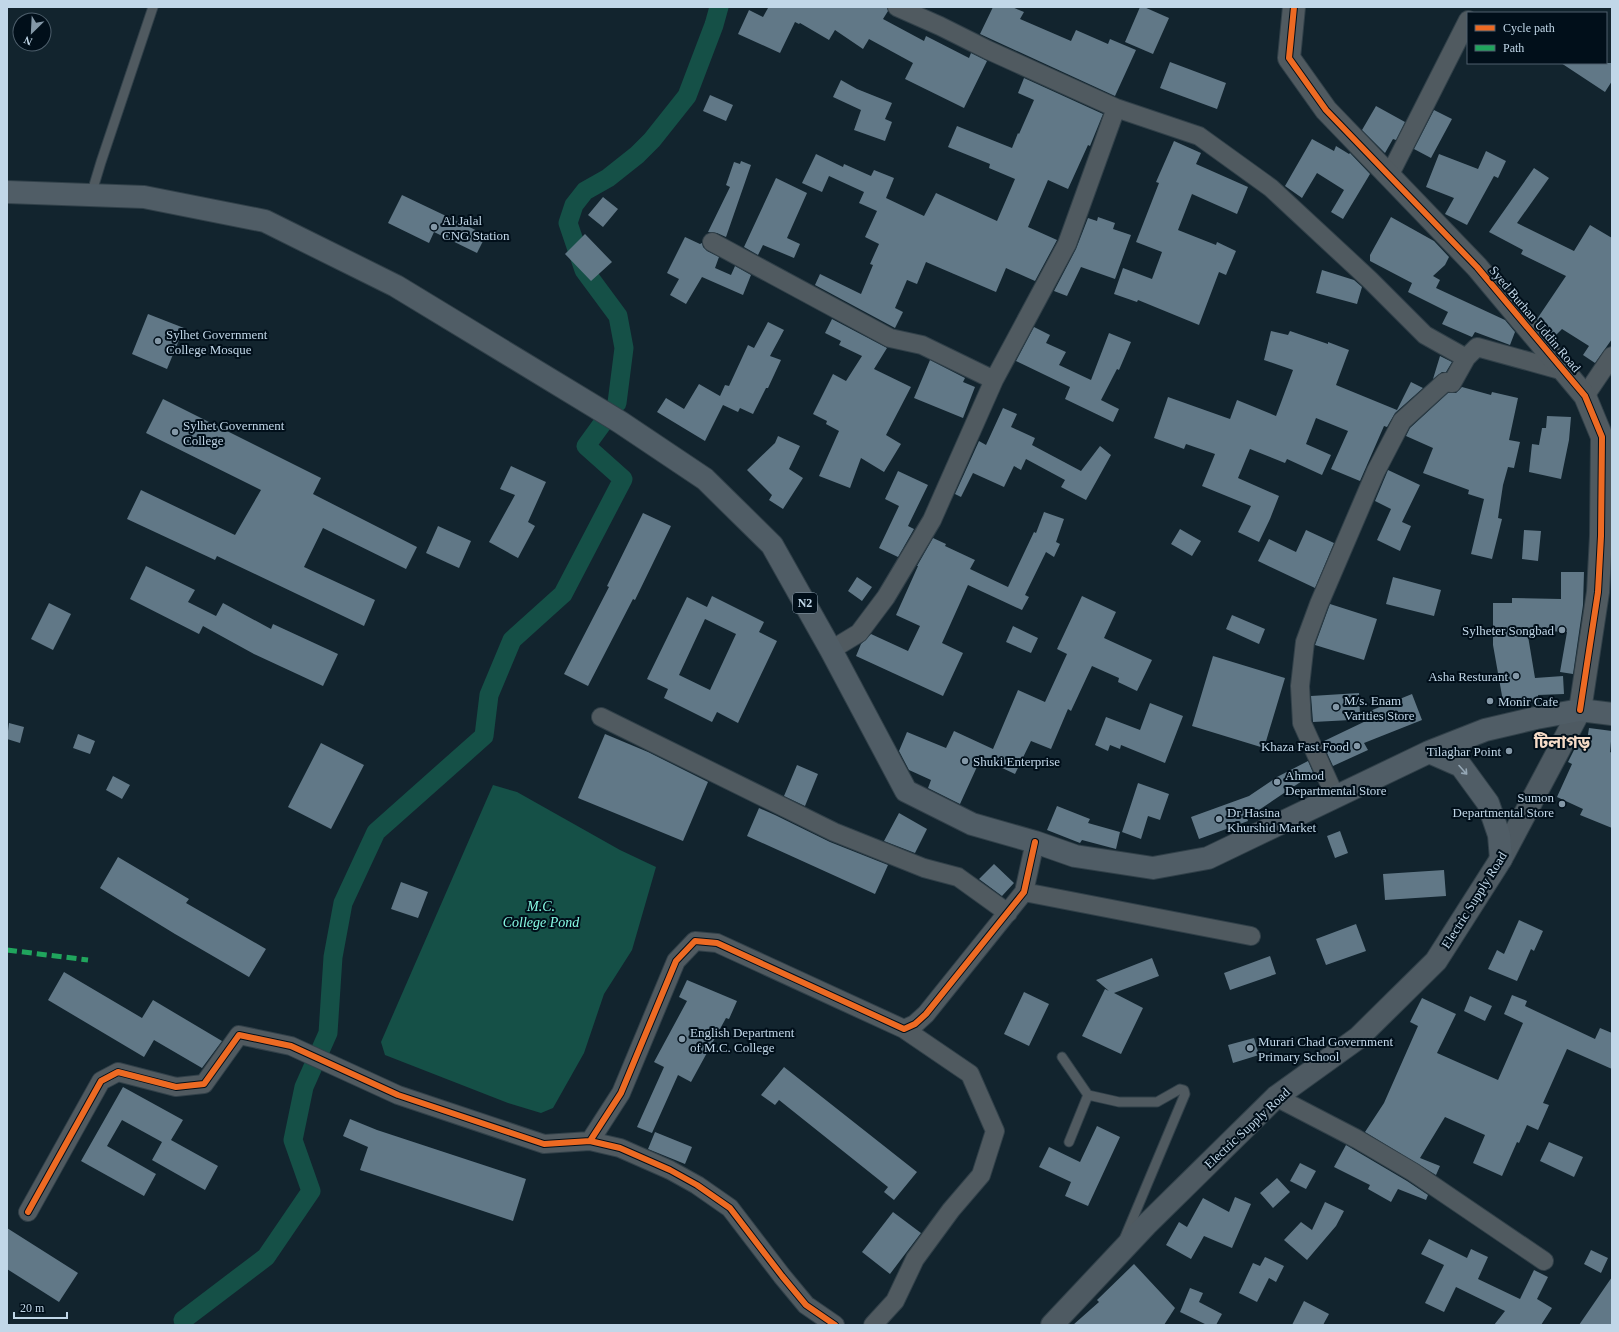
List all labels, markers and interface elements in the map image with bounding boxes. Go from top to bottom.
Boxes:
north arrow [12,12,52,52]
legend [1467,12,1607,64]
text: Cycle path [1503,21,1555,35]
text: N [22,34,34,48]
text: Path [1503,41,1524,55]
place label: Al Jalal CNG Station [442,213,510,243]
marker: Al Jalal CNG Station [429,222,439,232]
street label: Syed Burhan Uddin Road [1486,263,1584,376]
place label: Sylhet Government College Mosque [166,327,268,357]
marker: Sylhet Government College Mosque [153,336,163,346]
place label: Sylhet Government College [183,418,285,448]
marker: Sylhet Government College [170,427,180,437]
road number: N2 [793,593,817,613]
place label: Sylheter Songbad [1462,623,1554,638]
marker: Sylheter Songbad [1557,625,1567,635]
place label: Asha Resturant [1428,669,1508,684]
marker: Asha Resturant [1511,671,1521,681]
place label: M/s. Enam Varities Store [1344,693,1415,723]
place label: Monir Cafe [1498,694,1559,709]
marker: Monir Cafe [1485,696,1495,706]
marker: M/s. Enam Varities Store [1331,702,1341,712]
district label: টিলাগড় [1533,732,1591,752]
place label: Khaza Fast Food [1261,739,1349,754]
marker: Khaza Fast Food [1352,741,1362,751]
place label: Tilaghar Point [1427,744,1501,759]
marker: Tilaghar Point [1504,746,1514,756]
place label: Shuki Enterprise [973,754,1060,769]
marker: Shuki Enterprise [960,756,970,766]
one-way arrow [1458,765,1468,775]
place label: Ahmod Departmental Store [1285,768,1387,798]
marker: Ahmod Departmental Store [1272,777,1282,787]
place label: Sumon Departmental Store [1453,790,1554,820]
marker: Sumon Departmental Store [1557,799,1567,809]
place label: Dr Hasina Khurshid Market [1227,805,1317,835]
marker: Dr Hasina Khurshid Market [1214,814,1224,824]
street label: Electric Supply Road [1438,848,1510,951]
water label: M.C. College Pond [503,899,580,930]
place label: English Department of M.C. College [690,1025,795,1055]
marker: English Department of M.C. College [677,1034,687,1044]
place label: Murari Chad Government Primary School [1258,1034,1393,1064]
marker: Murari Chad Government Primary School [1245,1043,1255,1053]
street label: Electric Supply Road [1201,1084,1293,1171]
scale bar [14,1294,67,1320]
text: 20 m [20,1301,45,1315]

